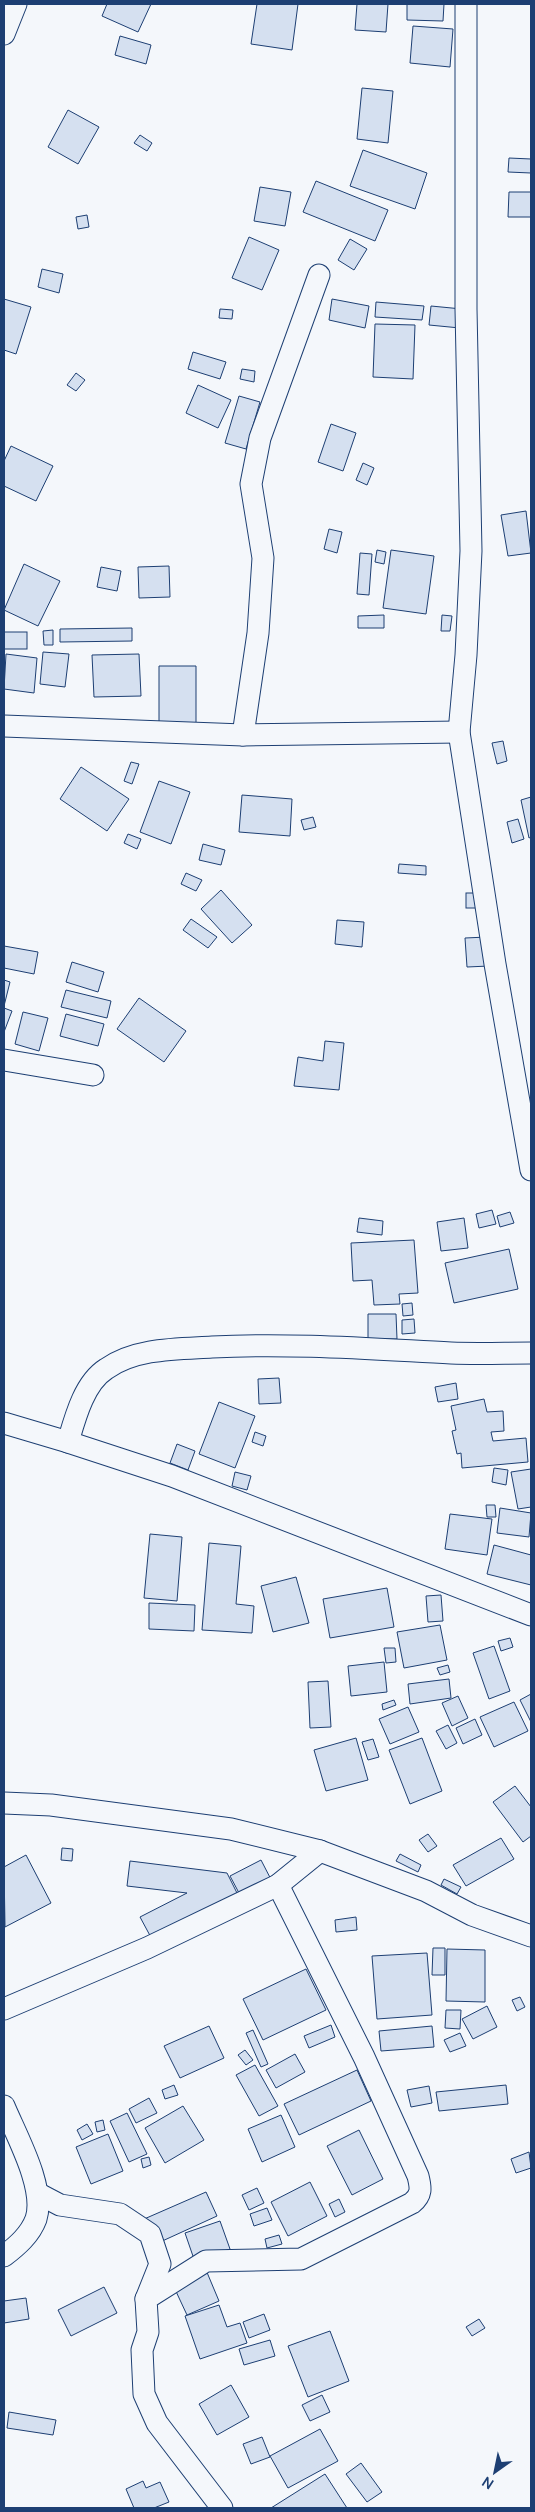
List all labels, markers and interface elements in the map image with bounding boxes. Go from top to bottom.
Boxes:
north arrow [470,2447,520,2497]
text: N [478,2473,497,2494]

